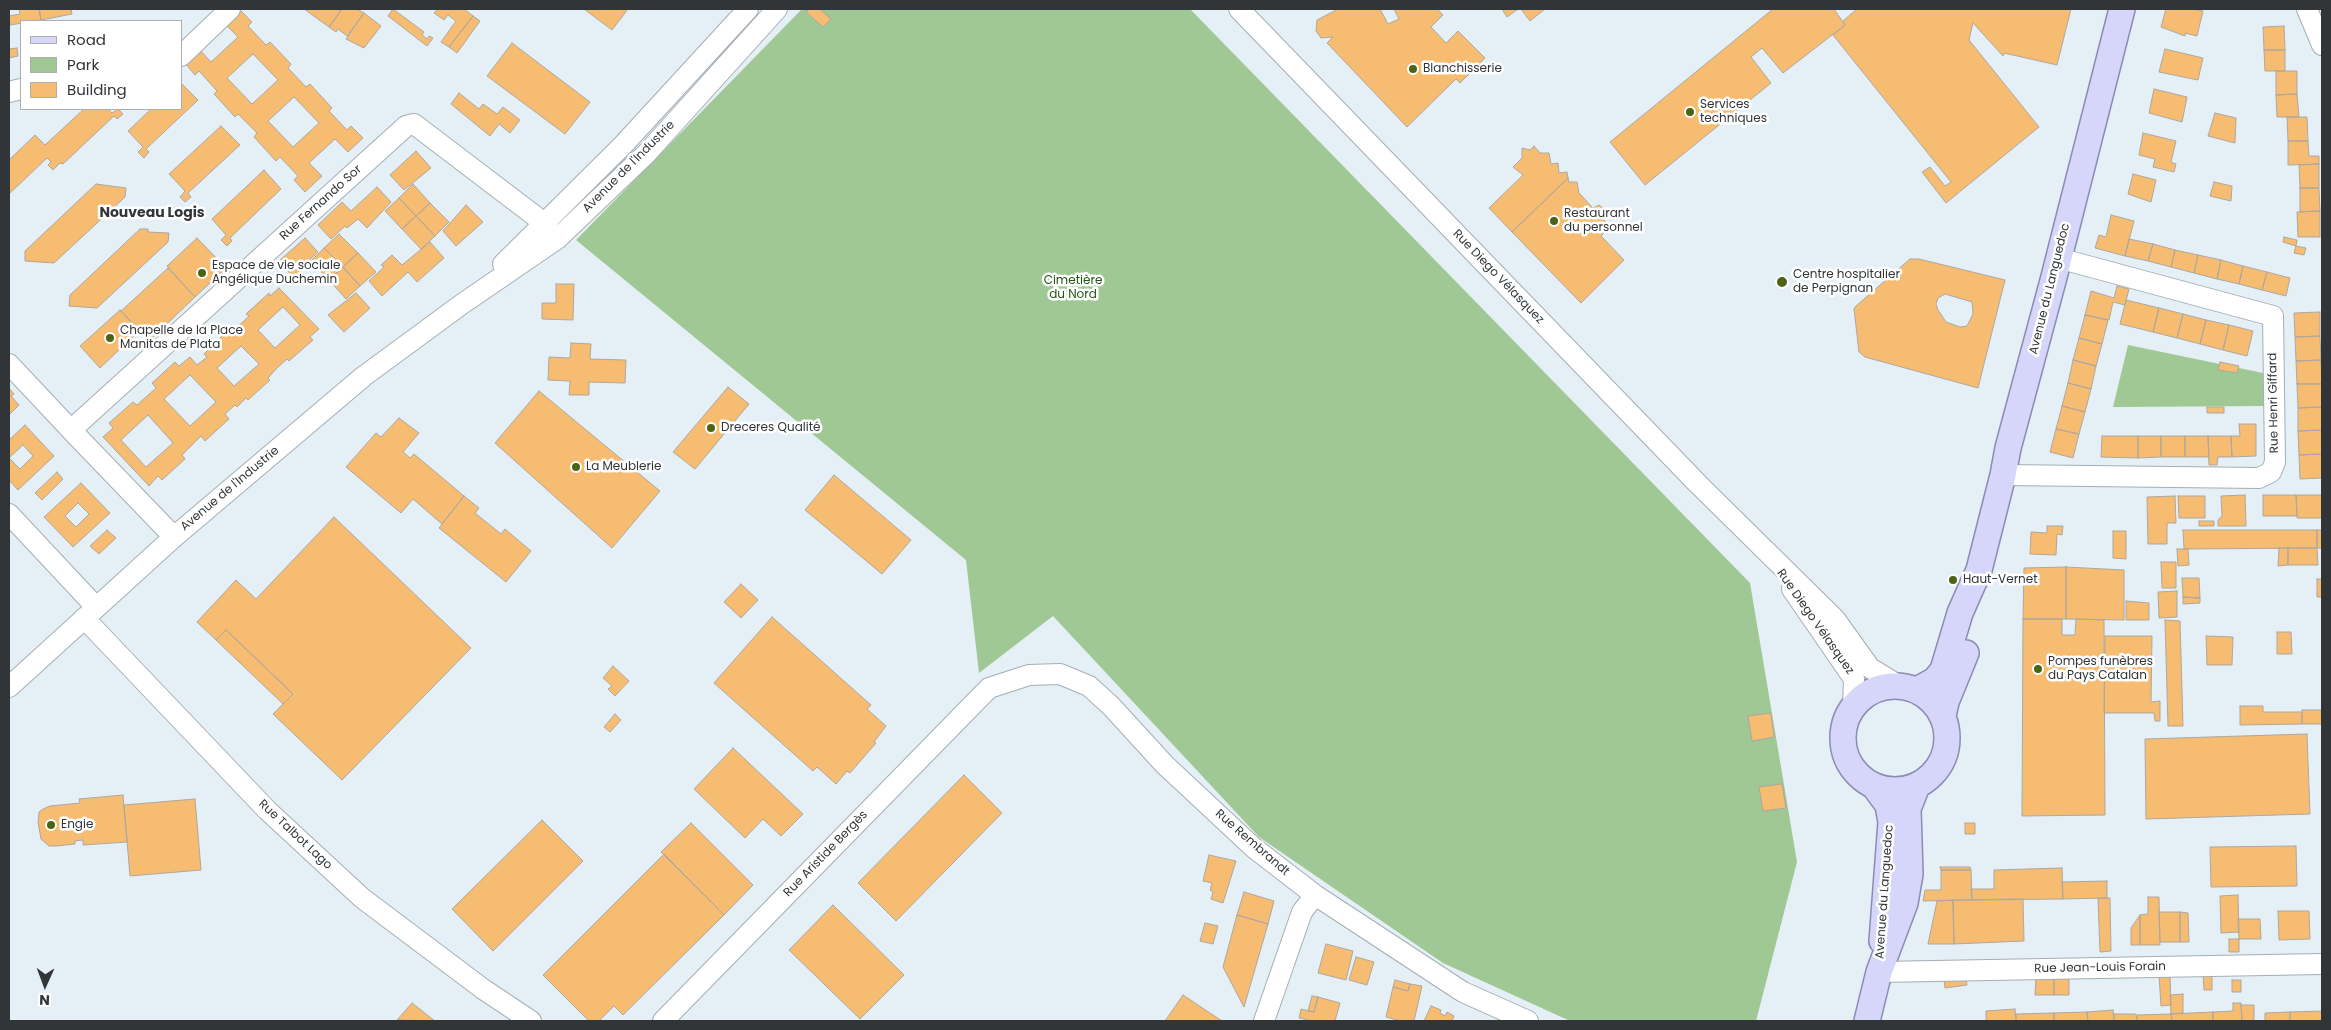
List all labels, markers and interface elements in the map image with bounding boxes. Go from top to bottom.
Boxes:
legend [20,20,182,110]
text: Road [67,29,106,50]
text: Park [67,54,99,75]
place label: Blanchisserie [1423,62,1502,76]
marker: Blanchisserie [1407,63,1419,75]
text: Building [67,79,127,100]
place label: Services techniques [1700,98,1767,126]
marker: Services techniques [1684,106,1696,118]
street label: Avenue de l'Industrie [580,118,678,216]
street label: Rue Fernando Sor [277,162,365,244]
district label: Nouveau Logis [99,205,205,221]
place label: Restaurant du personnel [1564,207,1643,235]
marker: Restaurant du personnel [1548,215,1560,227]
street label: Avenue du Languedoc [2027,222,2073,356]
street label: Rue Diego Vélasquez [1449,227,1547,327]
place label: Espace de vie sociale Angélique Duchemin [212,259,340,287]
marker: Espace de vie sociale Angélique Duchemin [196,267,208,279]
place label: Centre hospitalier de Perpignan [1793,268,1900,296]
park label: Cimetière du Nord [1044,274,1102,302]
marker: Centre hospitalier de Perpignan [1775,275,1789,289]
place label: Chapelle de la Place Manitas de Plata [120,324,243,352]
marker: Chapelle de la Place Manitas de Plata [104,332,116,344]
street label: Rue Henri Giffard [2266,353,2282,453]
place label: Dreceres Qualité [721,421,820,435]
marker: Dreceres Qualité [705,422,717,434]
street label: Avenue de l'Industrie [178,444,282,534]
place label: La Meublerie [586,460,661,474]
marker: La Meublerie [570,461,582,473]
street label: Rue Diego Vélasquez [1773,567,1857,677]
place label: Haut-Vernet [1963,573,2038,587]
marker: Haut-Vernet [1947,574,1959,586]
place label: Pompes funèbres du Pays Catalan [2048,655,2153,683]
marker: Pompes funèbres du Pays Catalan [2032,663,2044,675]
street label: Rue Talbot Lago [255,797,335,873]
street label: Rue Rembrandt [1212,807,1292,879]
street label: Rue Aristide Bergès [781,808,871,900]
place label: Engie [61,818,93,832]
marker: Engie [45,819,57,831]
street label: Avenue du Languedoc [1873,824,1897,960]
north arrow [20,960,70,1010]
street label: Rue Jean-Louis Forain [2034,960,2166,976]
text: N [39,990,50,1010]

